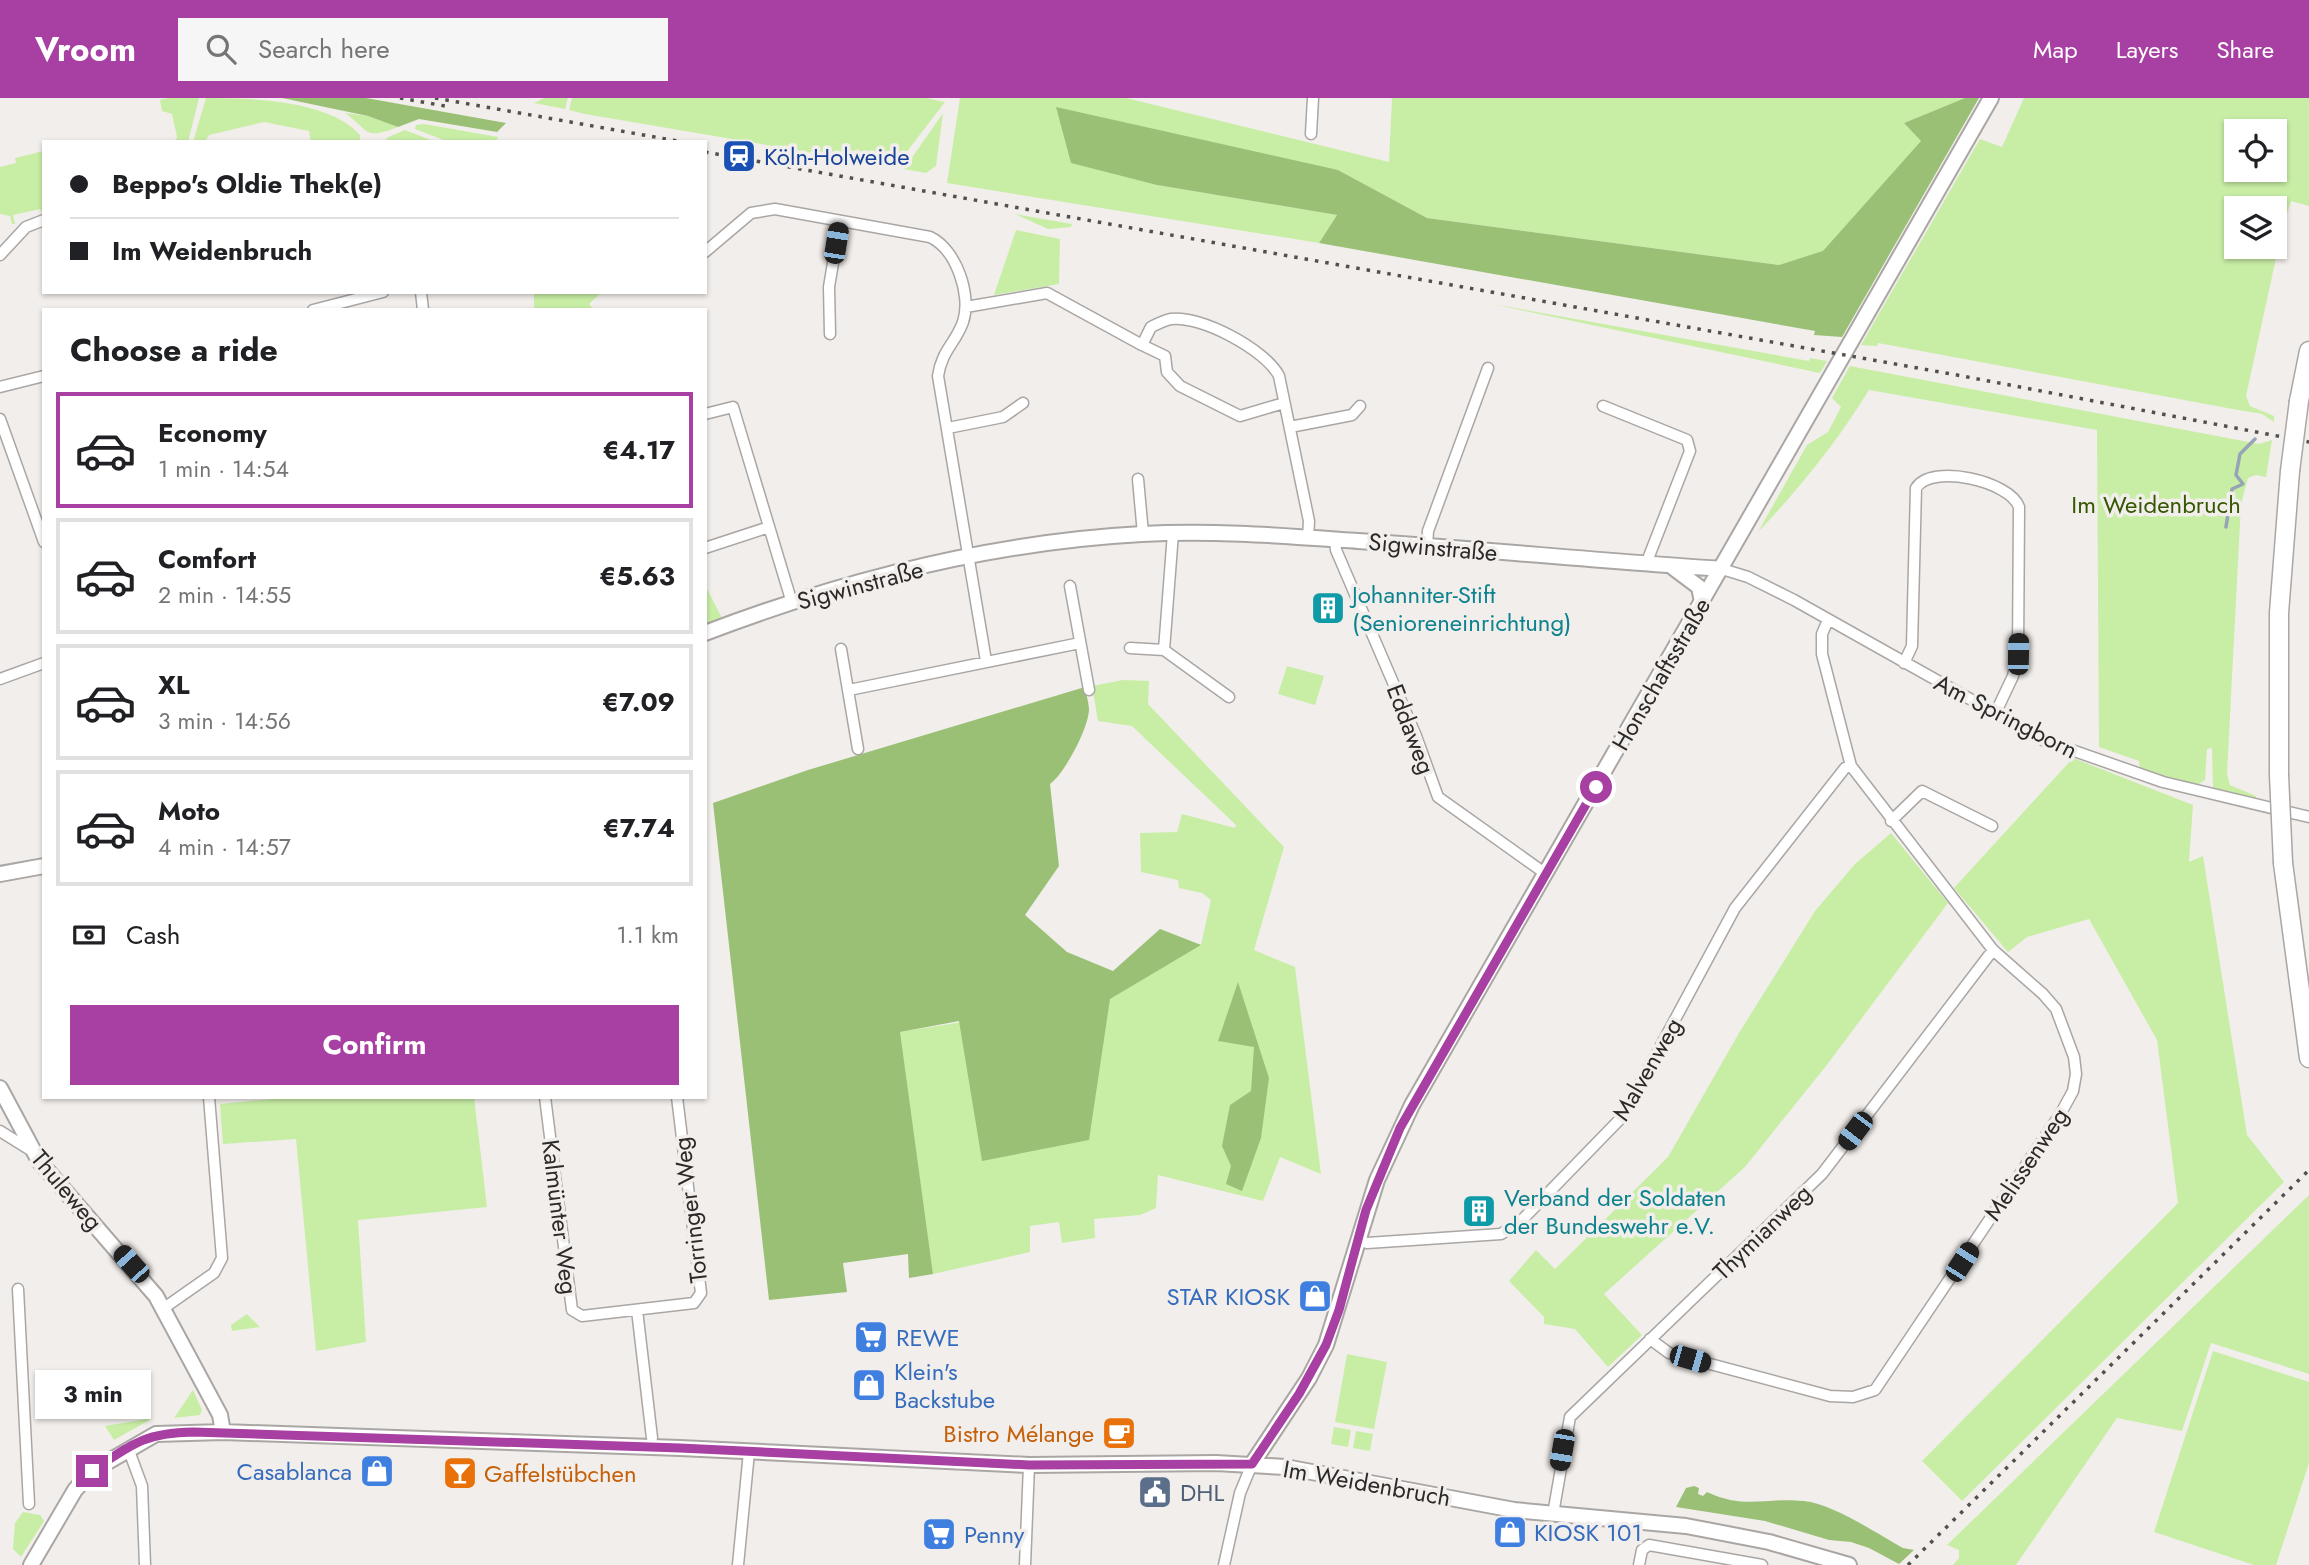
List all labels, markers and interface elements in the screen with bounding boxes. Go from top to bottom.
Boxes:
search box [178,18,668,81]
text: Vroom [35,26,136,73]
icon: search [202,30,240,68]
text: Search here [258,30,390,68]
text: Map [2033,32,2078,67]
text: Layers [2116,32,2178,67]
text: Share [2216,32,2274,67]
map controls [2224,119,2287,259]
button: locate [2224,119,2287,182]
station icon: Köln-Holweide [720,137,758,175]
place label: Köln-Holweide [764,139,910,174]
text: Beppo's Oldie Thek(e) [112,165,382,203]
button: layers [2224,196,2287,259]
car [823,221,850,265]
text: Im Weidenbruch [112,232,312,270]
text: Choose a ride [70,327,278,373]
text: Economy [158,414,267,452]
icon: car [74,419,137,482]
text: €4.17 [603,431,675,469]
text: 1 min · 14:54 [158,452,289,486]
park label: Im Weidenbruch [2071,487,2241,522]
street label: Sigwinstraße [1367,524,1499,570]
text: Comfort [158,540,256,578]
icon: car [74,545,137,608]
street label: Sigwinstraße [793,551,927,619]
text: €5.63 [599,557,675,595]
place label: Johanniter-Stift (Senioreneinrichtung) [1349,577,1572,640]
text: 2 min · 14:55 [158,578,291,612]
building icon: Johanniter-Stift (Senioreneinrichtung) [1309,589,1347,627]
street label: Honschaftsstraße [1603,591,1719,757]
car [2008,633,2029,675]
street label: Am Springborn [1928,665,2084,767]
text: XL [158,666,190,704]
icon: car [74,671,137,734]
street label: Eddaweg [1378,679,1444,779]
text: €7.09 [602,683,675,721]
text: 3 min · 14:56 [158,704,291,738]
route start [1580,771,1612,803]
text: Moto [158,792,220,830]
icon: car [74,797,137,860]
text: €7.74 [603,809,675,847]
text: 4 min · 14:57 [158,830,291,864]
icon: cash [70,916,108,954]
text: Cash [126,916,180,954]
text: 1.1 km [616,918,679,952]
button: Confirm [70,1005,679,1085]
street label: Malvenweg [1603,1011,1691,1127]
street label: Melissenweg [1975,1100,2077,1228]
car [1834,1108,1877,1154]
street label: Torringer Weg [664,1135,716,1285]
street label: Kalmünter Weg [533,1137,587,1297]
street label: Thuleweg [23,1142,111,1238]
street label: Thymianweg [1705,1176,1819,1288]
place label: Verband der Soldaten der Bundeswehr e.V. [1504,1180,1726,1243]
building icon: Verband der Soldaten der Bundeswehr e.V. [1460,1192,1498,1230]
car [1942,1239,1983,1285]
car [110,1241,153,1287]
shop icon: STAR KIOSK [1296,1277,1334,1315]
place label: STAR KIOSK [1166,1279,1290,1314]
supermarket icon: REWE [852,1318,890,1356]
place label: REWE [896,1320,960,1355]
car [1667,1343,1714,1375]
place label: Klein's Backstube [894,1354,995,1417]
shop icon: Klein's Backstube [850,1366,888,1404]
callout: 3 min [34,1370,150,1418]
text: 3 min [63,1377,123,1411]
cafe icon: Bistro Mélange [1100,1414,1138,1452]
place label: Bistro Mélange [943,1416,1094,1451]
car [1549,1427,1576,1473]
street label: Im Weidenbruch [1281,1451,1453,1515]
shop icon: Casablanca [358,1452,396,1490]
place label: Casablanca [236,1454,352,1489]
bar icon: Gaffelstübchen [441,1454,479,1492]
route end [76,1455,108,1487]
place label: Gaffelstübchen [484,1456,637,1491]
public building icon: DHL [1136,1473,1174,1511]
place label: DHL [1180,1475,1224,1510]
shop icon: KIOSK 101 [1491,1513,1529,1551]
supermarket icon: Penny [920,1515,958,1553]
place label: KIOSK 101 [1534,1515,1642,1550]
place label: Penny [964,1517,1025,1552]

